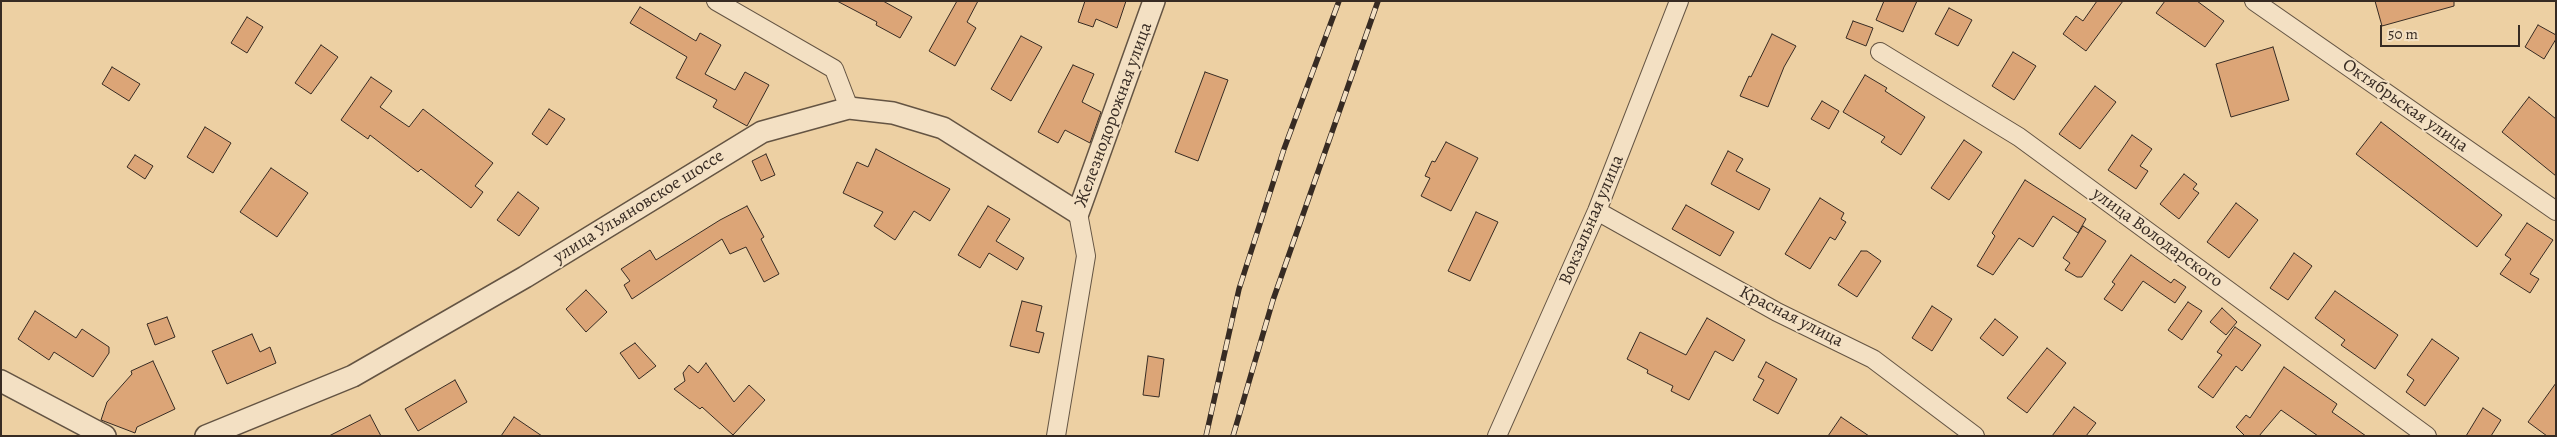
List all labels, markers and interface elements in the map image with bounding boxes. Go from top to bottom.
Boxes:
scale bar [2382,15,2522,47]
street label: Железнодорожная улица [1070,20,1158,210]
text: 50 m [2388,24,2418,44]
street label: Октябрьская улица [2338,55,2472,157]
street label: улица Ульяновское шоссе [550,146,728,268]
street label: Вокзальная улица [1555,152,1629,288]
street label: улица Володарского [2087,183,2227,293]
street label: Красная улица [1735,282,1847,352]

